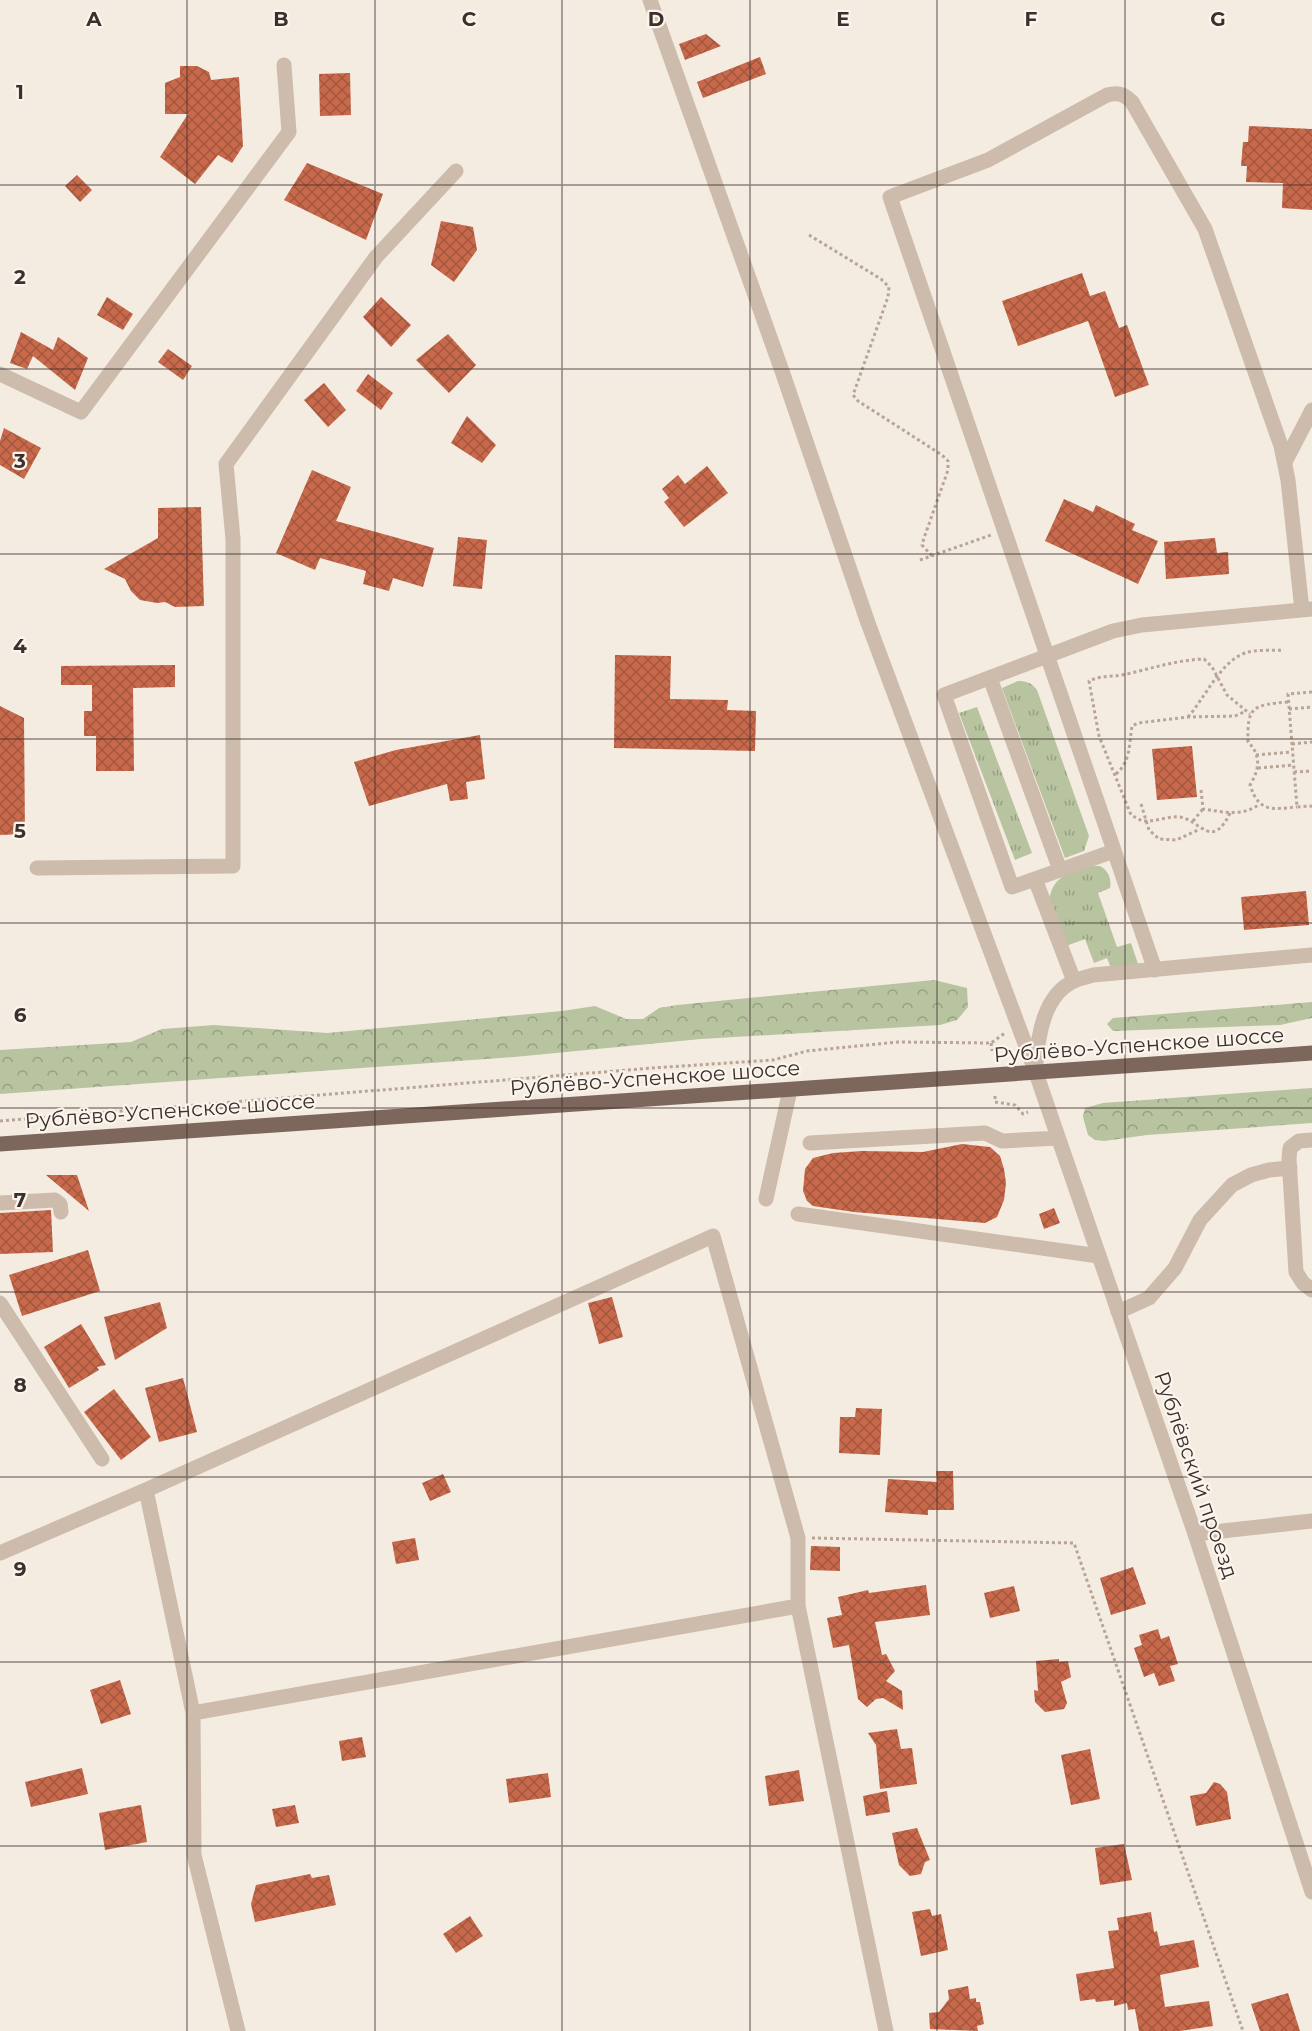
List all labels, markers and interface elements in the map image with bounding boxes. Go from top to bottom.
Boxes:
text: A [85,7,102,31]
text: B [273,7,289,31]
text: C [462,7,477,31]
text: D [648,7,664,31]
text: E [836,7,850,31]
text: F [1025,7,1038,31]
text: G [1210,7,1226,31]
text: 1 [16,80,24,104]
text: 2 [14,265,26,289]
text: 3 [13,449,26,473]
text: 4 [13,634,27,658]
text: 5 [14,819,26,843]
text: 6 [14,1003,27,1027]
street label: Рублёво-Успенское шоссе [993,1022,1285,1067]
street label: Рублёво-Успенское шоссе [509,1055,801,1100]
street label: Рублёво-Успенское шоссе [24,1088,316,1133]
text: 7 [14,1188,26,1212]
street label: Рублёвский проезд [1149,1368,1244,1582]
text: 8 [13,1373,27,1397]
text: 9 [14,1557,26,1581]

